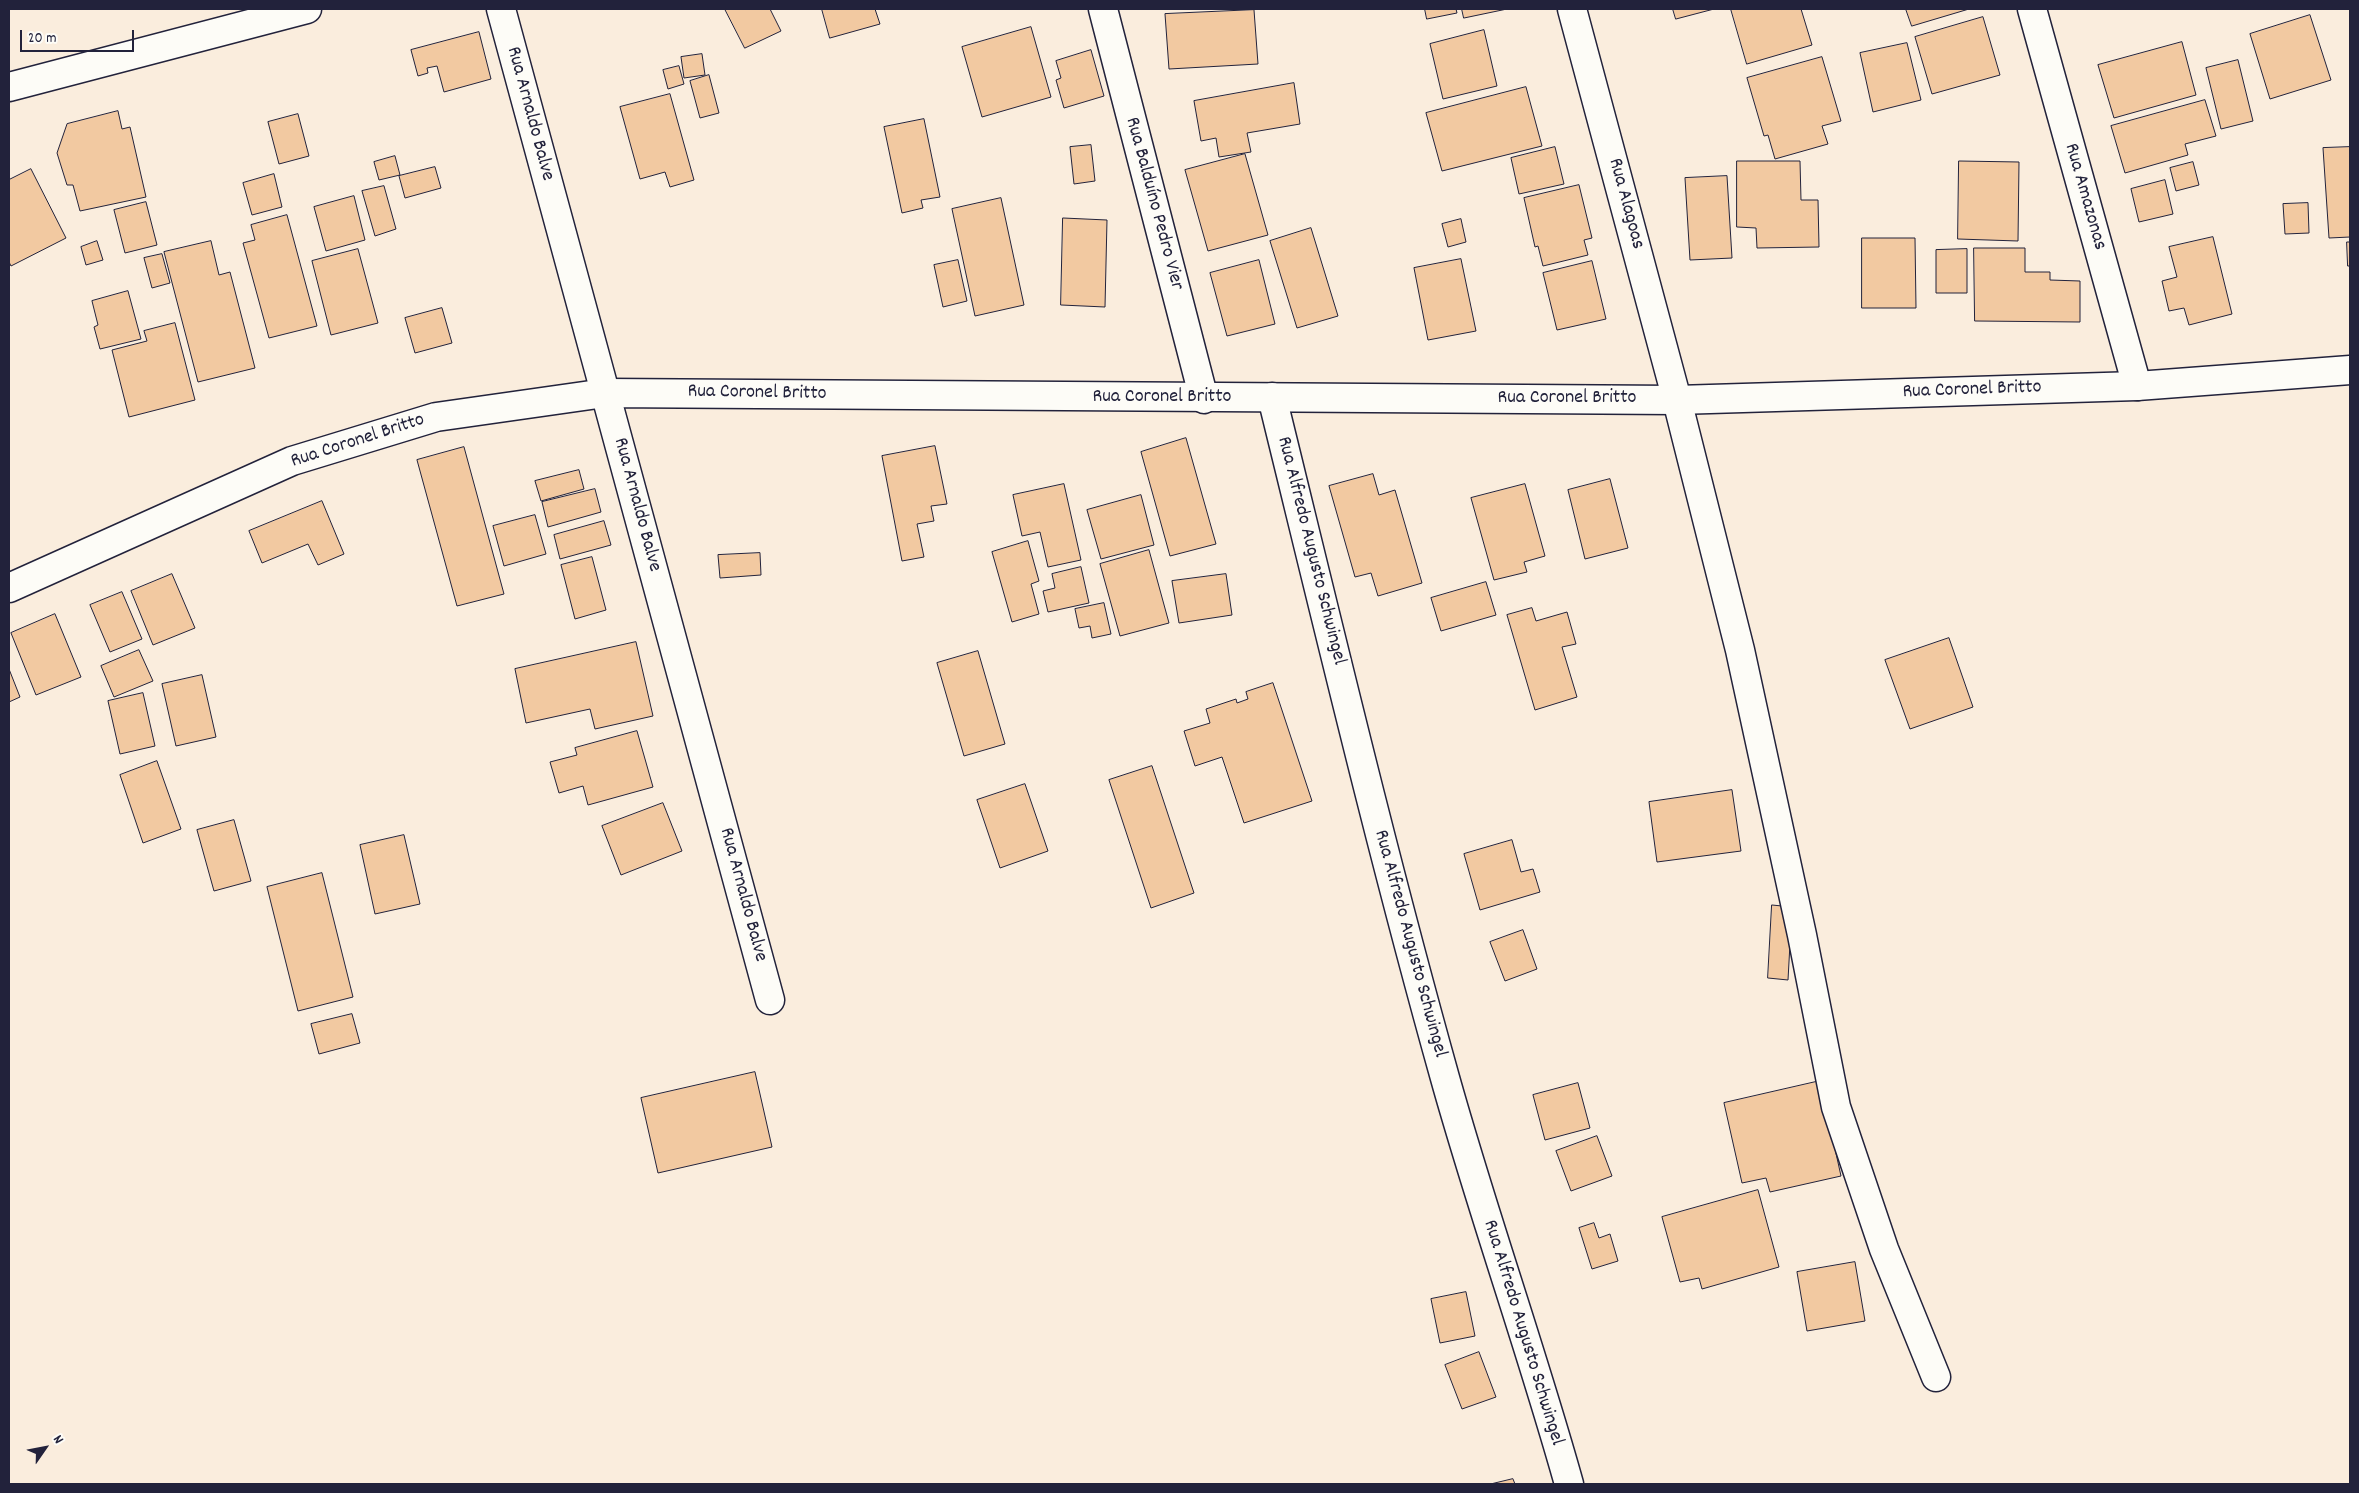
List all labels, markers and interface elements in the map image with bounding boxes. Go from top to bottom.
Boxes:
scale bar [22,20,136,52]
text: 20 m [28,28,56,50]
street label: Rua Arnaldo Balve [500,44,558,184]
street label: Rua Balduíno Pedro Vier [1118,115,1188,293]
street label: Rua Amazonas [2057,141,2111,253]
street label: Rua Alagoas [1601,156,1649,252]
street label: Rua Coronel Britto [1902,377,2042,405]
street label: Rua Coronel Britto [687,381,827,407]
street label: Rua Coronel Britto [1092,386,1232,410]
street label: Rua Coronel Britto [1497,387,1637,411]
street label: Rua Coronel Britto [288,409,428,475]
street label: Rua Alfredo Augusto Schwingel [1270,434,1350,668]
street label: Rua Arnaldo Balve [607,435,665,575]
street label: Rua Arnaldo Balve [713,825,771,965]
street label: Rua Alfredo Augusto Schwingel [1367,828,1451,1060]
street label: Rua Alfredo Augusto Schwingel [1476,1217,1568,1449]
north arrow [20,1423,70,1473]
text: N [47,1431,68,1448]

